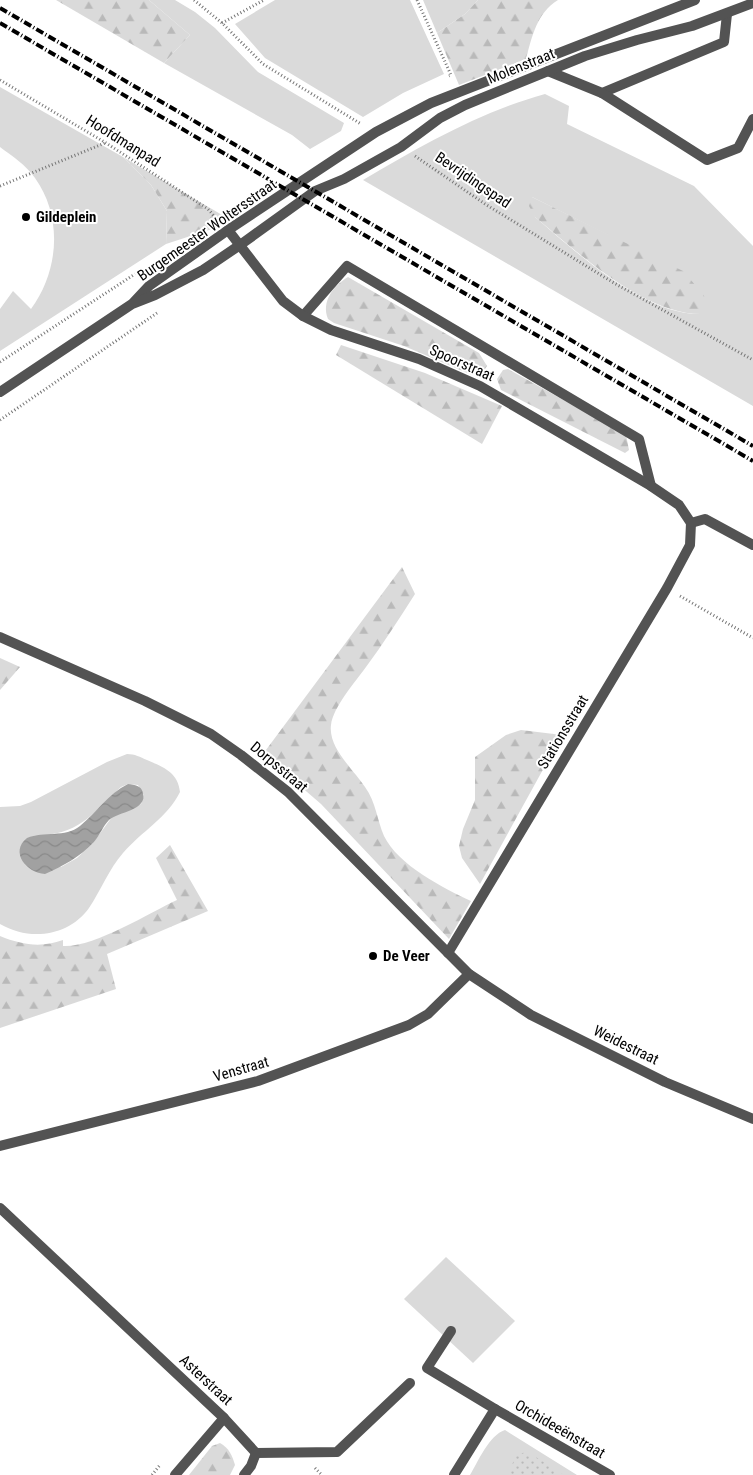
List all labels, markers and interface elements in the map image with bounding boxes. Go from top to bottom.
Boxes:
street label: Molenstraat [485,44,557,88]
street label: Hoofdmanpad [83,111,163,171]
street label: Bevrijdingspad [432,148,514,212]
street label: Burgemeester Woltersstraat [134,175,280,285]
place label: Gildeplein [36,208,97,226]
marker: Gildeplein [20,211,32,223]
street label: Spoorstraat [427,341,497,385]
street label: Stationsstraat [534,692,592,772]
street label: Dorpsstraat [247,738,311,796]
place label: De Veer [383,947,430,965]
marker: De Veer [367,950,379,962]
street label: Weidestraat [590,1021,662,1069]
street label: Venstraat [211,1053,271,1085]
street label: Asterstraat [176,1351,236,1409]
street label: Orchideeënstraat [512,1396,608,1462]

